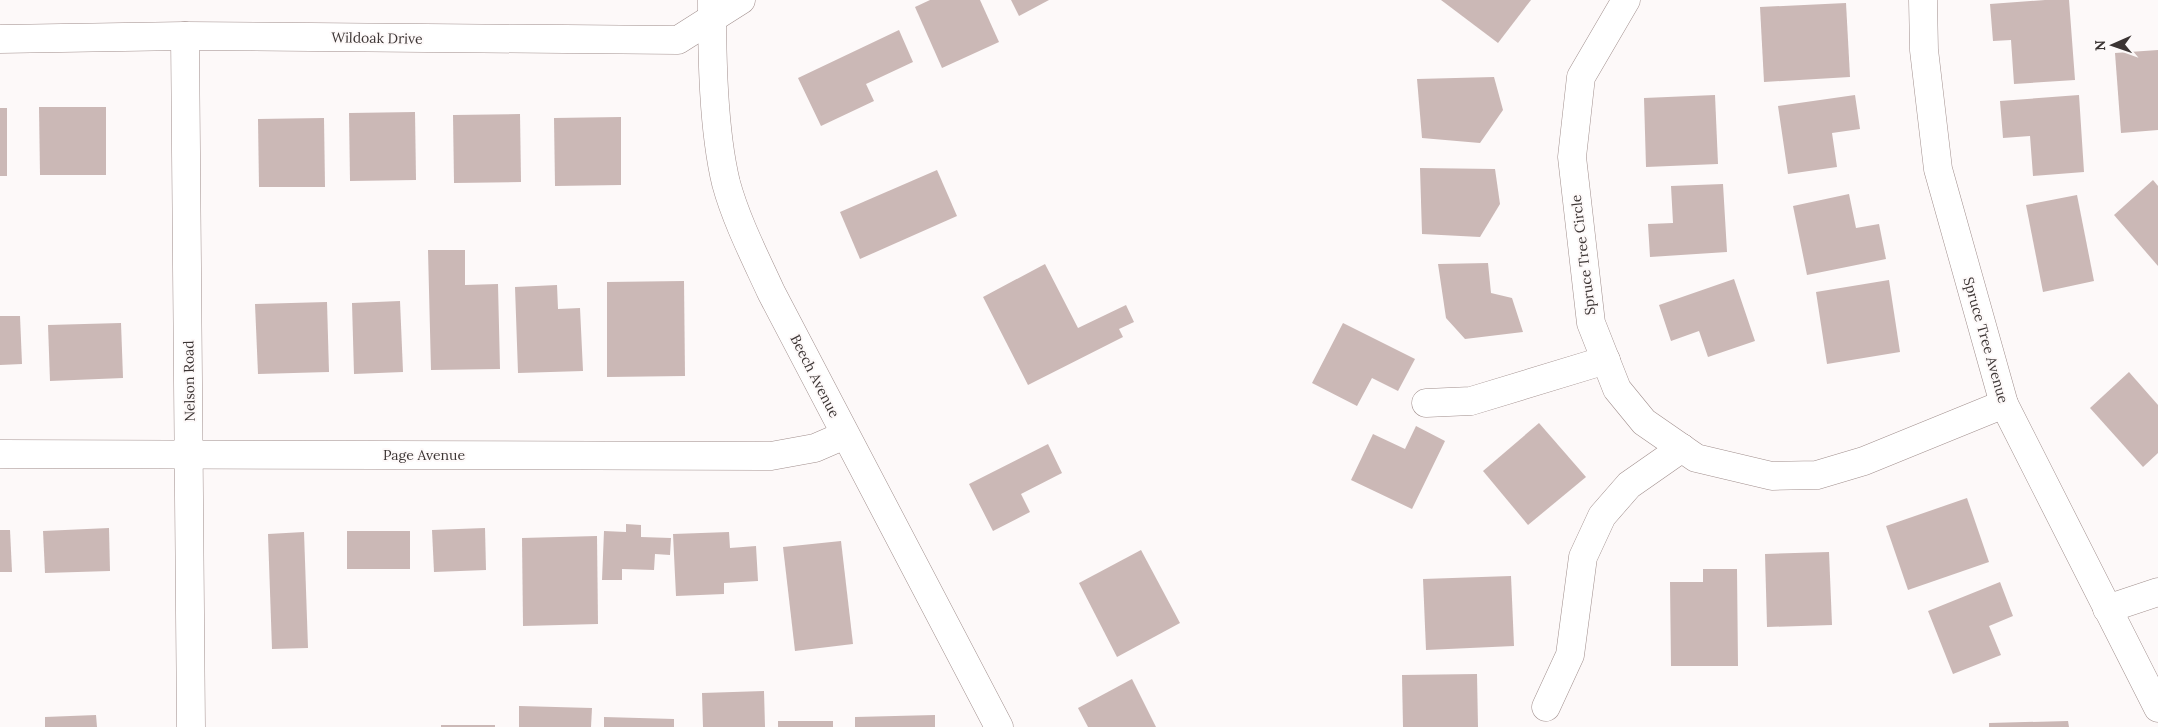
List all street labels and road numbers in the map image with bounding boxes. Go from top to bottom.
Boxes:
street label: Wildoak Drive [331,28,423,48]
street label: Spruce Tree Circle [1567,193,1599,316]
street label: Spruce Tree Avenue [1959,275,2013,405]
street label: Beech Avenue [786,331,844,421]
street label: Nelson Road [179,340,199,422]
street label: Page Avenue [383,446,465,464]

